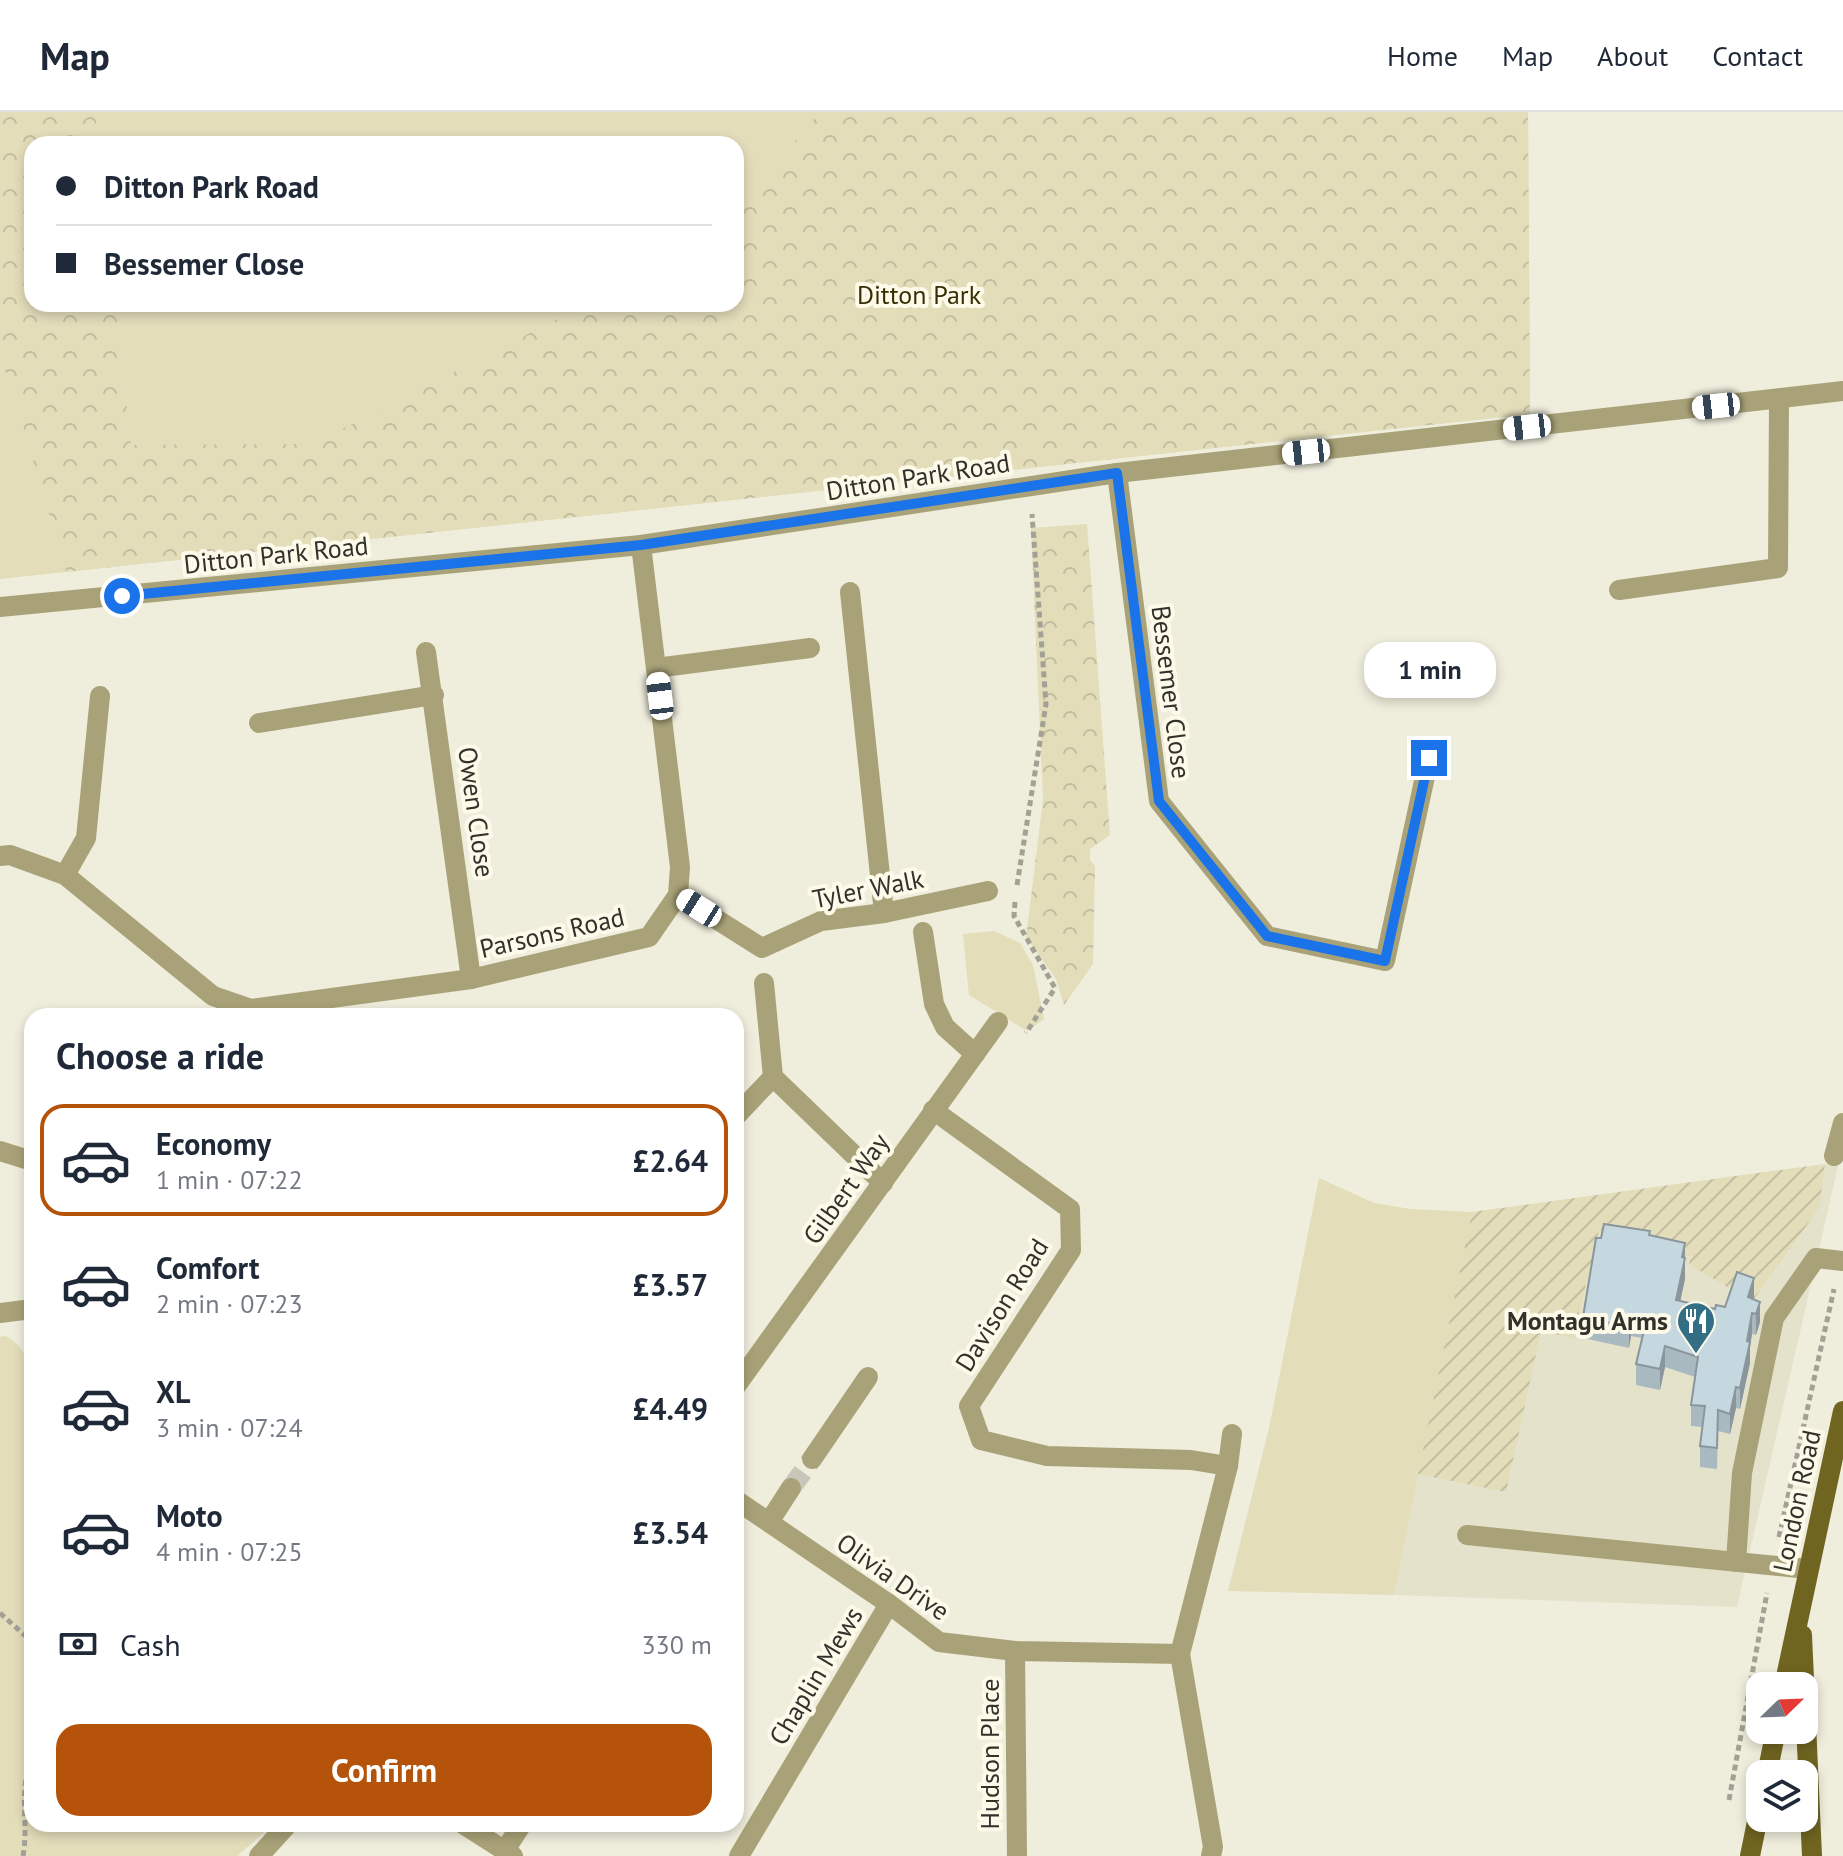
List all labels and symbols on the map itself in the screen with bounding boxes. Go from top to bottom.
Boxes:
park label: Ditton Park [857,278,982,311]
car [1691,392,1741,420]
car [1502,413,1552,441]
car [1281,438,1331,466]
street label: Ditton Park Road [824,446,1012,507]
street label: Ditton Park Road [182,528,370,581]
route start [104,578,140,614]
street label: Bessemer Close [1145,604,1198,780]
callout: 1 min [1363,642,1495,698]
car [645,671,675,721]
route end [1411,740,1447,776]
street label: Owen Close [451,745,502,879]
street label: Tyler Walk [809,861,927,915]
car [672,885,726,931]
street label: Parsons Road [476,900,627,965]
street label: Gilbert Way [795,1127,896,1251]
street label: Davison Road [948,1232,1055,1377]
restaurant icon: Montagu Arms [1675,1300,1717,1355]
place label: Montagu Arms [1507,1304,1668,1337]
street label: London Road [1765,1427,1828,1575]
street label: Olivia Drive [831,1526,956,1627]
street label: Chaplin Mews [761,1601,870,1751]
north arrow [1746,1672,1818,1744]
street label: Hudson Place [973,1679,1006,1829]

